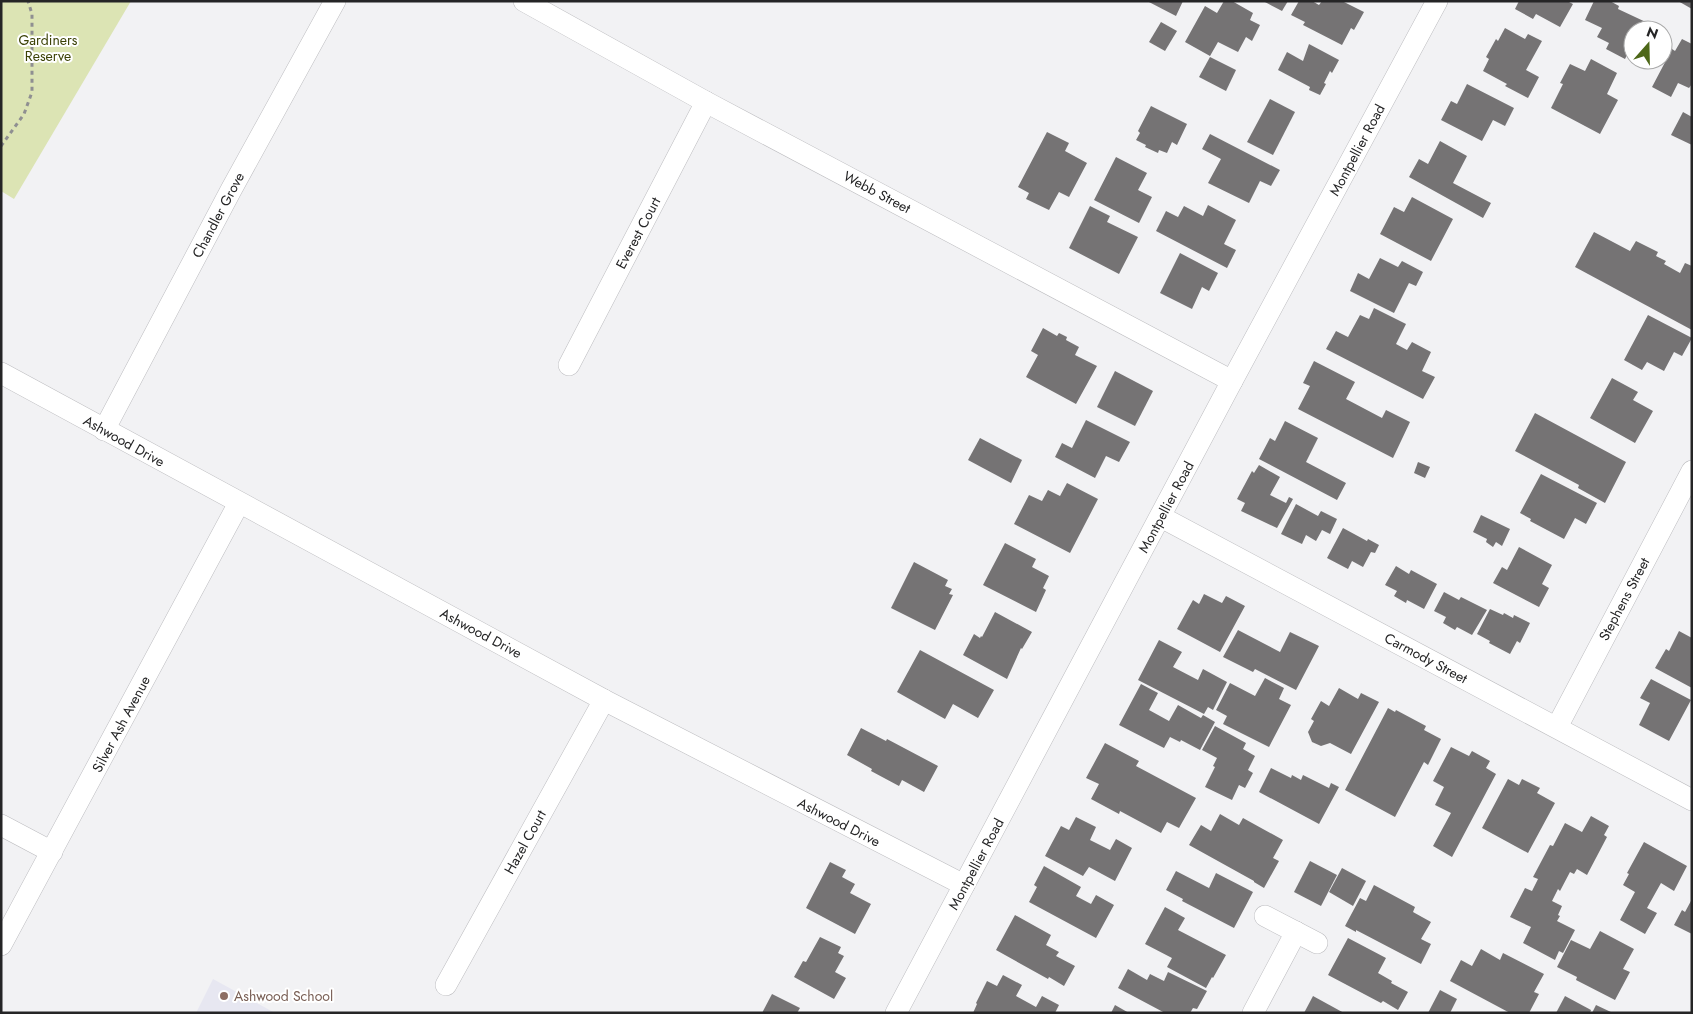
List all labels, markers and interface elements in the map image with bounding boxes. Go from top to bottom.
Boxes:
north arrow [1623,20,1673,70]
text: N [1644,21,1661,44]
park label: Gardiners Reserve [18,30,78,66]
street label: Montpellier Road [1324,101,1390,199]
street label: Webb Street [840,166,915,218]
street label: Chandler Grove [187,169,249,261]
street label: Everest Court [611,193,666,272]
street label: Ashwood Drive [80,410,168,472]
street label: Montpellier Road [1133,458,1199,556]
street label: Stephens Street [1594,553,1655,644]
street label: Ashwood Drive [437,603,525,663]
street label: Carmody Street [1381,628,1472,689]
street label: Silver Ash Avenue [87,672,155,776]
street label: Ashwood Drive [794,793,884,851]
street label: Hazel Court [499,806,551,878]
street label: Montpellier Road [943,815,1009,913]
place label: Ashwood School [234,986,333,1006]
marker: Ashwood School [218,990,230,1002]

